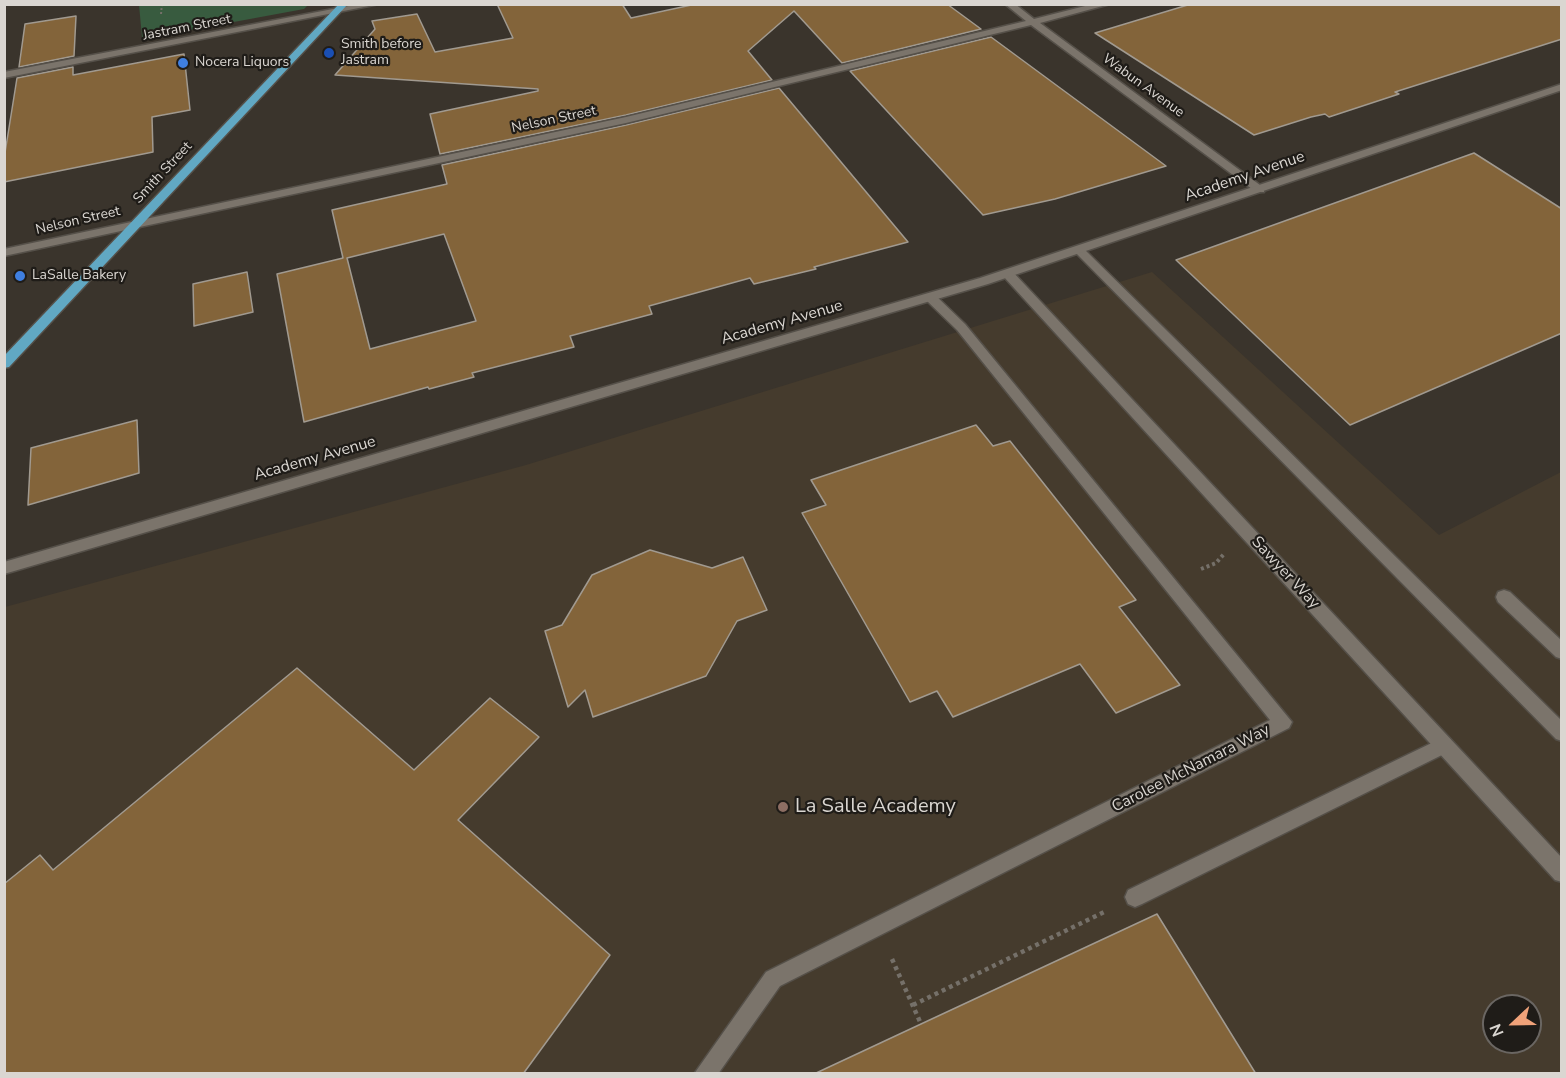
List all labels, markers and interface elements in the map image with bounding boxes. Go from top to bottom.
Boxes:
street label: Jastram Street [141,11,233,45]
place label: Smith before Jastram [341,37,422,70]
marker: Smith before Jastram [322,46,336,60]
street label: Wabun Avenue [1099,51,1187,121]
place label: Nocera Liquors [195,55,289,71]
marker: Nocera Liquors [176,56,190,70]
street label: Nelson Street [510,103,598,137]
street label: Smith Street [130,139,196,207]
street label: Academy Avenue [1182,147,1308,207]
street label: Nelson Street [34,203,122,239]
place label: LaSalle Bakery [32,268,126,284]
marker: LaSalle Bakery [13,269,27,283]
street label: Academy Avenue [719,296,845,350]
street label: Academy Avenue [252,432,378,486]
street label: Sawyer Way [1247,533,1323,613]
street label: Carolee McNamara Way [1109,721,1273,817]
place label: La Salle Academy [795,795,956,819]
marker: La Salle Academy [776,800,790,814]
north arrow [1482,994,1542,1054]
text: N [1485,1020,1510,1040]

